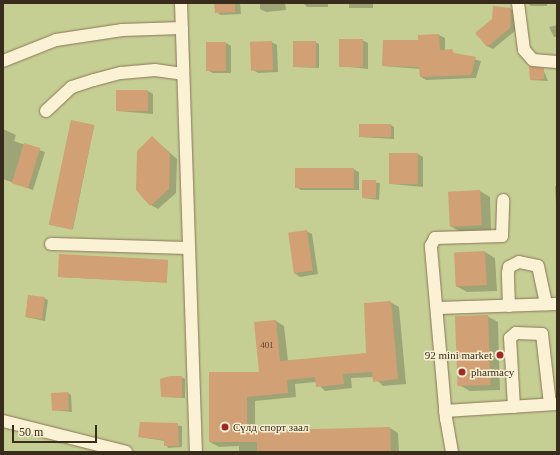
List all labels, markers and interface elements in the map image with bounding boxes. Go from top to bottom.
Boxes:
house number: 401 [260,340,274,350]
place label: 92 mini market [425,348,492,362]
marker: 92 mini market [495,350,505,360]
place label: pharmacy [471,365,514,379]
marker: pharmacy [456,366,468,378]
scale bar [14,417,99,443]
place label: Сүлд спорт заал [233,420,309,434]
marker: Сүлд спорт заал [220,422,230,432]
text: 50 m [19,425,43,439]

